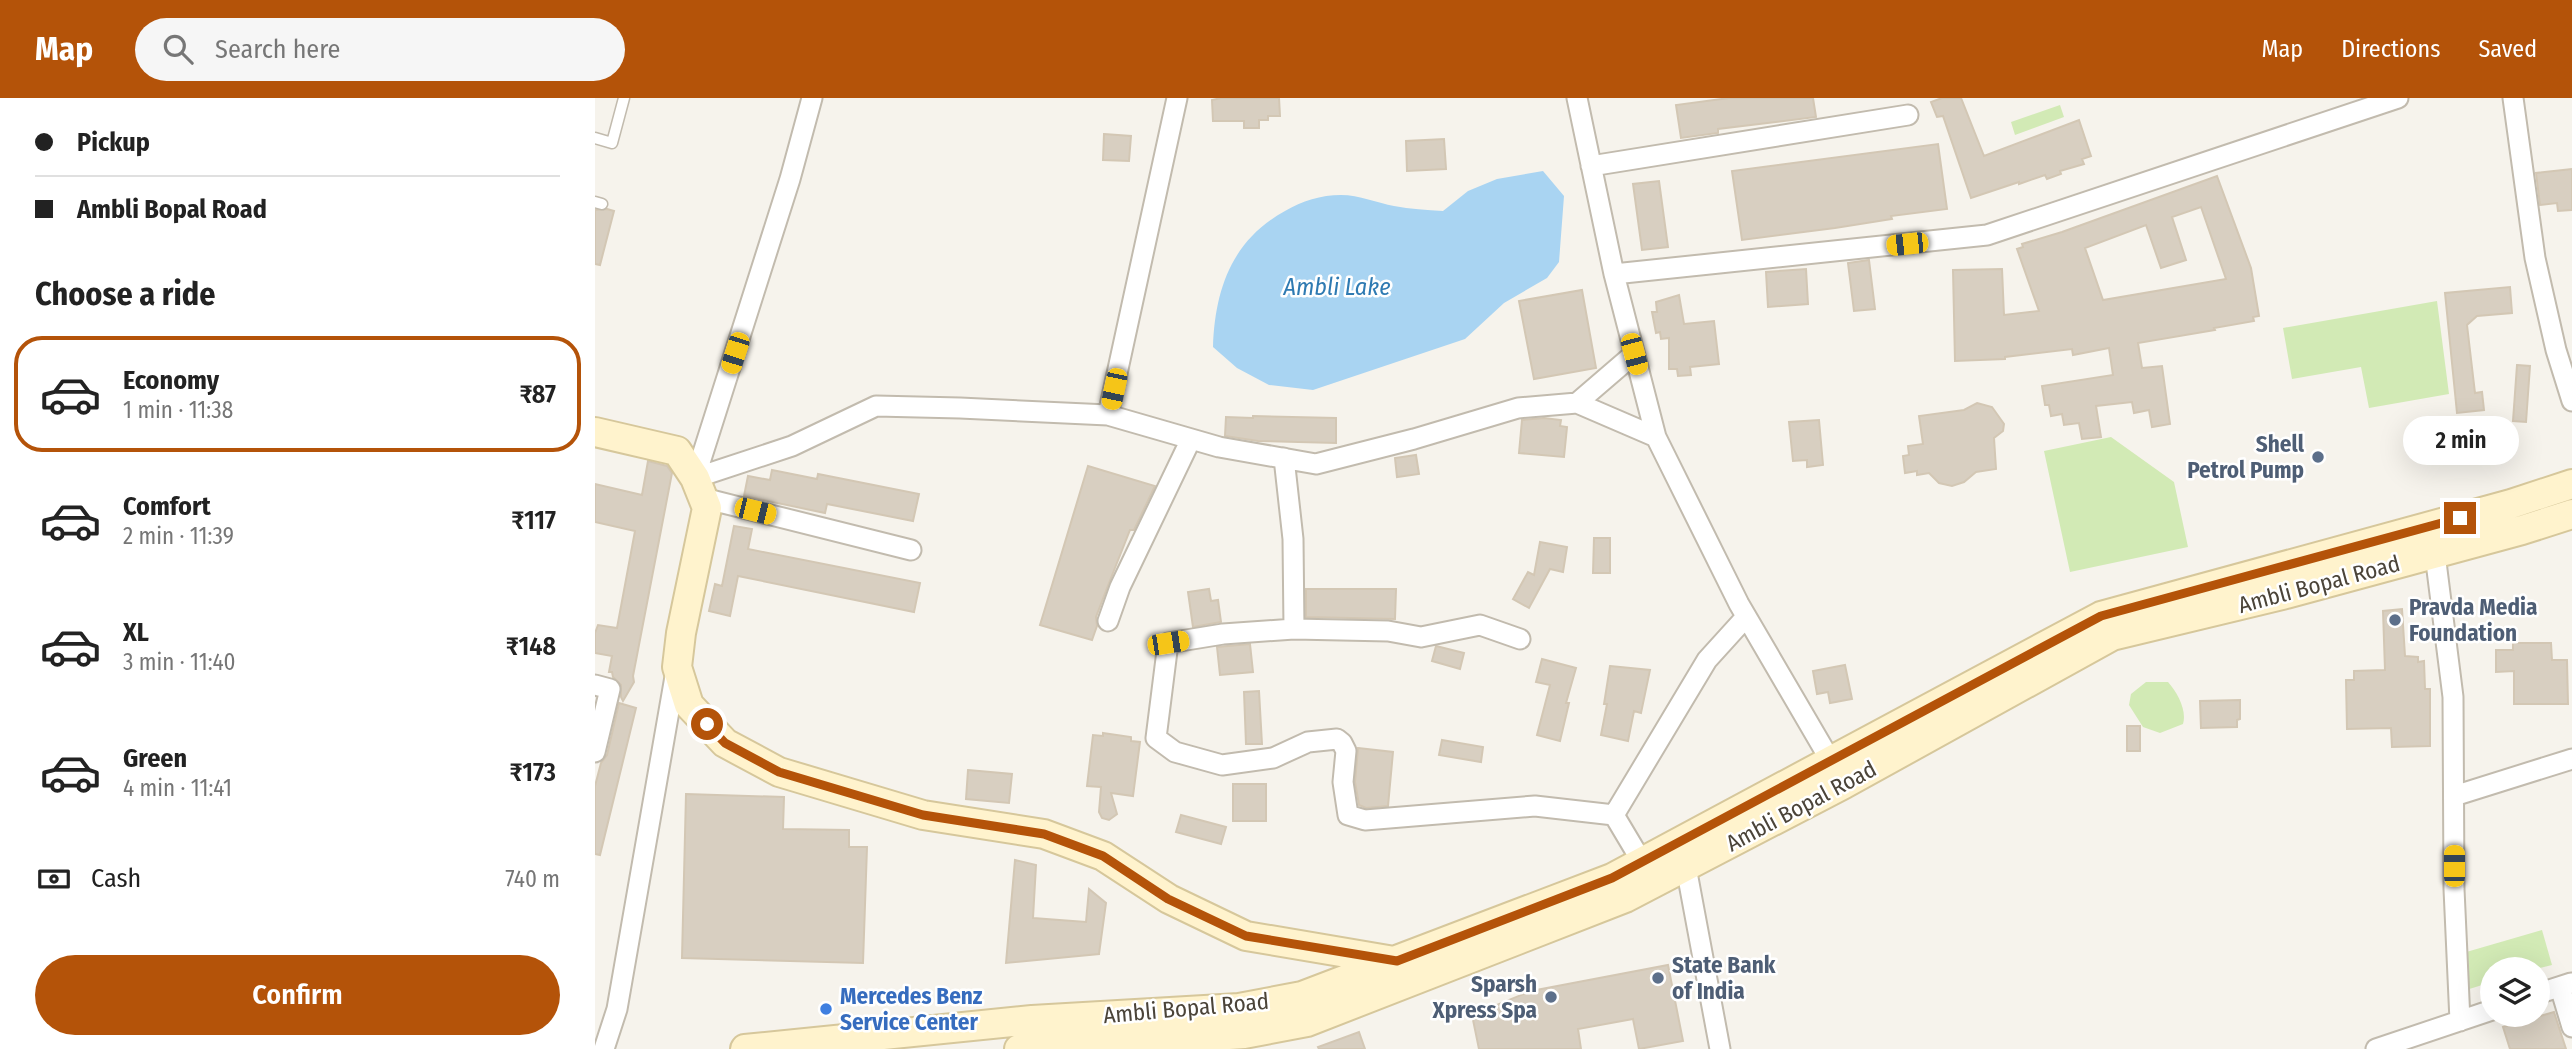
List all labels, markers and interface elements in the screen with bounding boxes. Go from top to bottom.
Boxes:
search box [135,18,625,81]
text: Map [35,29,93,69]
icon: search [159,30,197,68]
text: Search here [215,34,340,65]
text: Map [2262,35,2303,63]
text: Directions [2341,35,2440,63]
text: Saved [2478,35,2537,63]
text: Pickup [77,127,150,158]
text: Ambli Bopal Road [77,194,267,225]
car [1886,231,1929,257]
water label: Ambli Lake [1282,273,1391,301]
text: Choose a ride [35,275,216,313]
car [719,330,752,376]
car [1619,331,1650,377]
icon: car [39,363,102,426]
text: Economy [123,365,219,396]
car [1100,366,1129,412]
text: ₹87 [519,379,556,410]
text: 1 min · 11:38 [123,396,233,424]
callout: 2 min [2402,416,2518,466]
text: 2 min [2435,426,2487,454]
place label: Shell Petrol Pump [2187,430,2305,484]
marker: Shell Petrol Pump [2310,449,2326,465]
icon: car [39,489,102,552]
text: Comfort [123,491,211,522]
car [733,496,778,526]
route end [2444,502,2476,534]
text: ₹117 [511,505,556,536]
text: 2 min · 11:39 [123,522,234,550]
street label: Ambli Bopal Road [2235,549,2403,619]
place label: Pravda Media Foundation [2409,593,2537,647]
marker: Pravda Media Foundation [2387,612,2403,628]
icon: car [39,615,102,678]
text: XL [123,617,149,648]
car [1146,629,1191,657]
text: ₹148 [506,631,556,662]
text: 3 min · 11:40 [123,648,236,676]
route start [691,708,723,740]
icon: car [39,741,102,804]
text: Green [123,743,187,774]
street label: Ambli Bopal Road [1721,755,1881,857]
text: ₹173 [510,757,556,788]
text: 4 min · 11:41 [123,774,232,802]
car [2444,845,2465,887]
icon: cash [35,860,73,898]
text: Cash [91,863,141,894]
text: 740 m [505,865,560,893]
place label: State Bank of India [1672,951,1776,1005]
button: Confirm [35,955,560,1035]
map controls [2480,957,2550,1027]
button: layers [2480,957,2550,1027]
place label: Sparsh Xpress Spa [1431,970,1537,1024]
marker: State Bank of India [1650,970,1666,986]
place label: Mercedes Benz Service Center [840,982,983,1036]
street label: Ambli Bopal Road [1102,987,1270,1029]
marker: Sparsh Xpress Spa [1543,989,1559,1005]
marker: Mercedes Benz Service Center [818,1001,834,1017]

